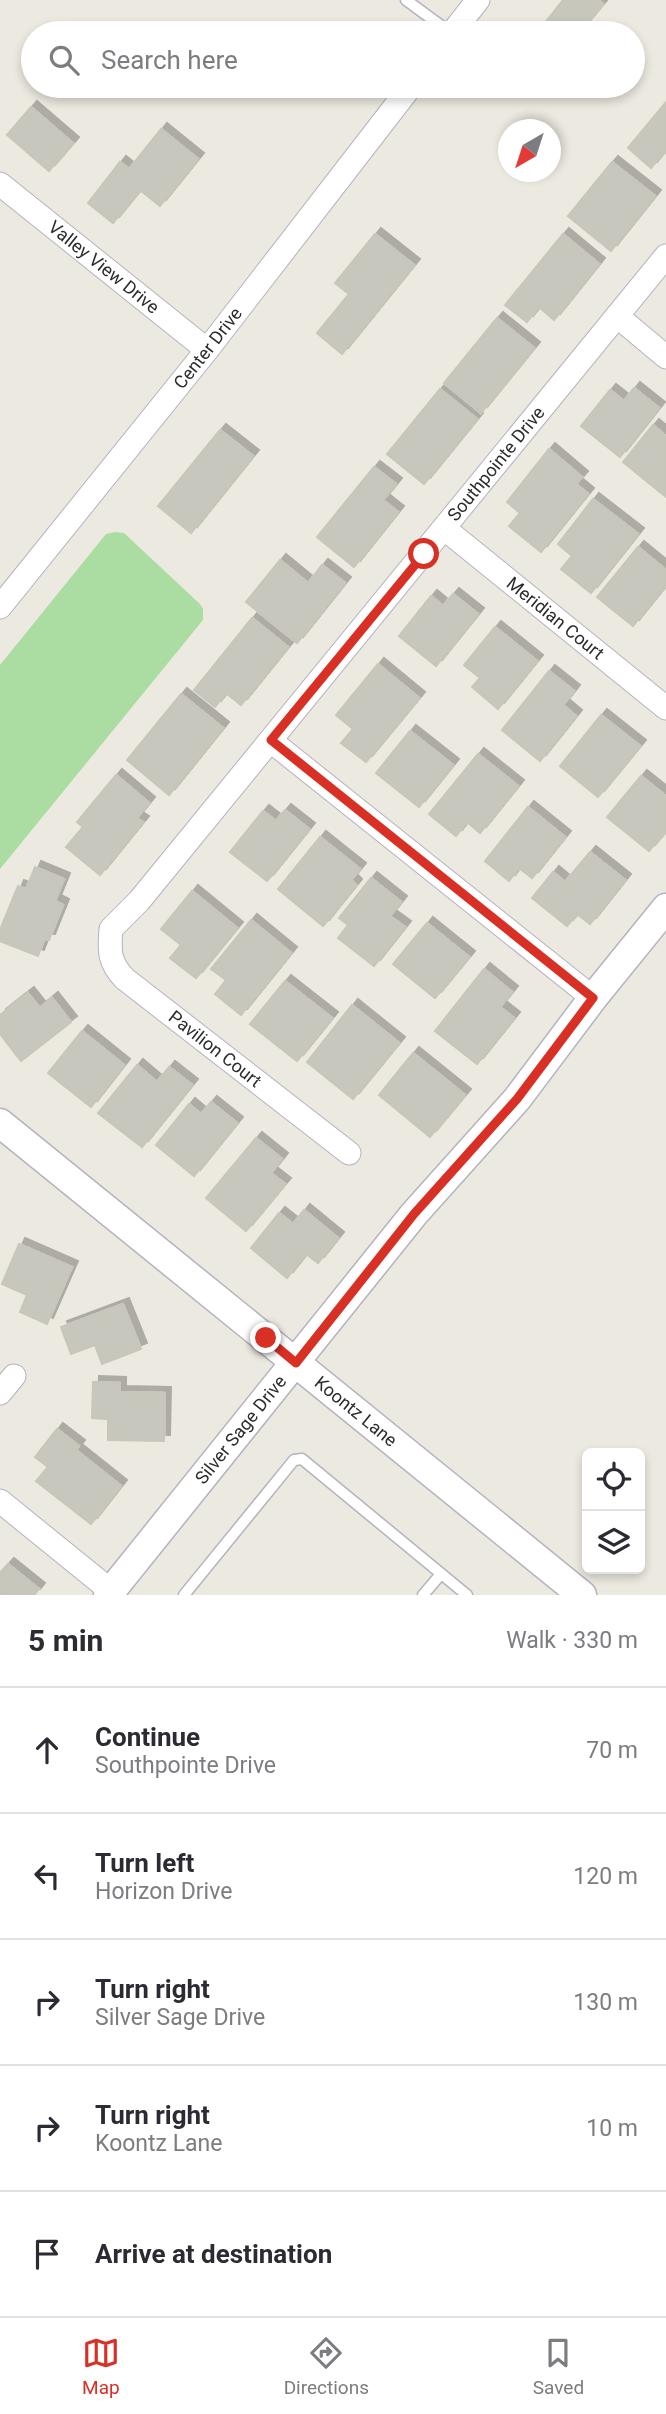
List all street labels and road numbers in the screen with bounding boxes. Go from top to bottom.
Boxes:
street label: Valley View Drive [44,216,164,318]
street label: Center Drive [169,303,246,393]
street label: Southpointe Drive [443,402,549,525]
street label: Meridian Court [503,572,609,664]
street label: Pavilion Court [165,1006,266,1091]
street label: Silver Sage Drive [190,1371,290,1488]
street label: Koontz Lane [311,1372,401,1451]

